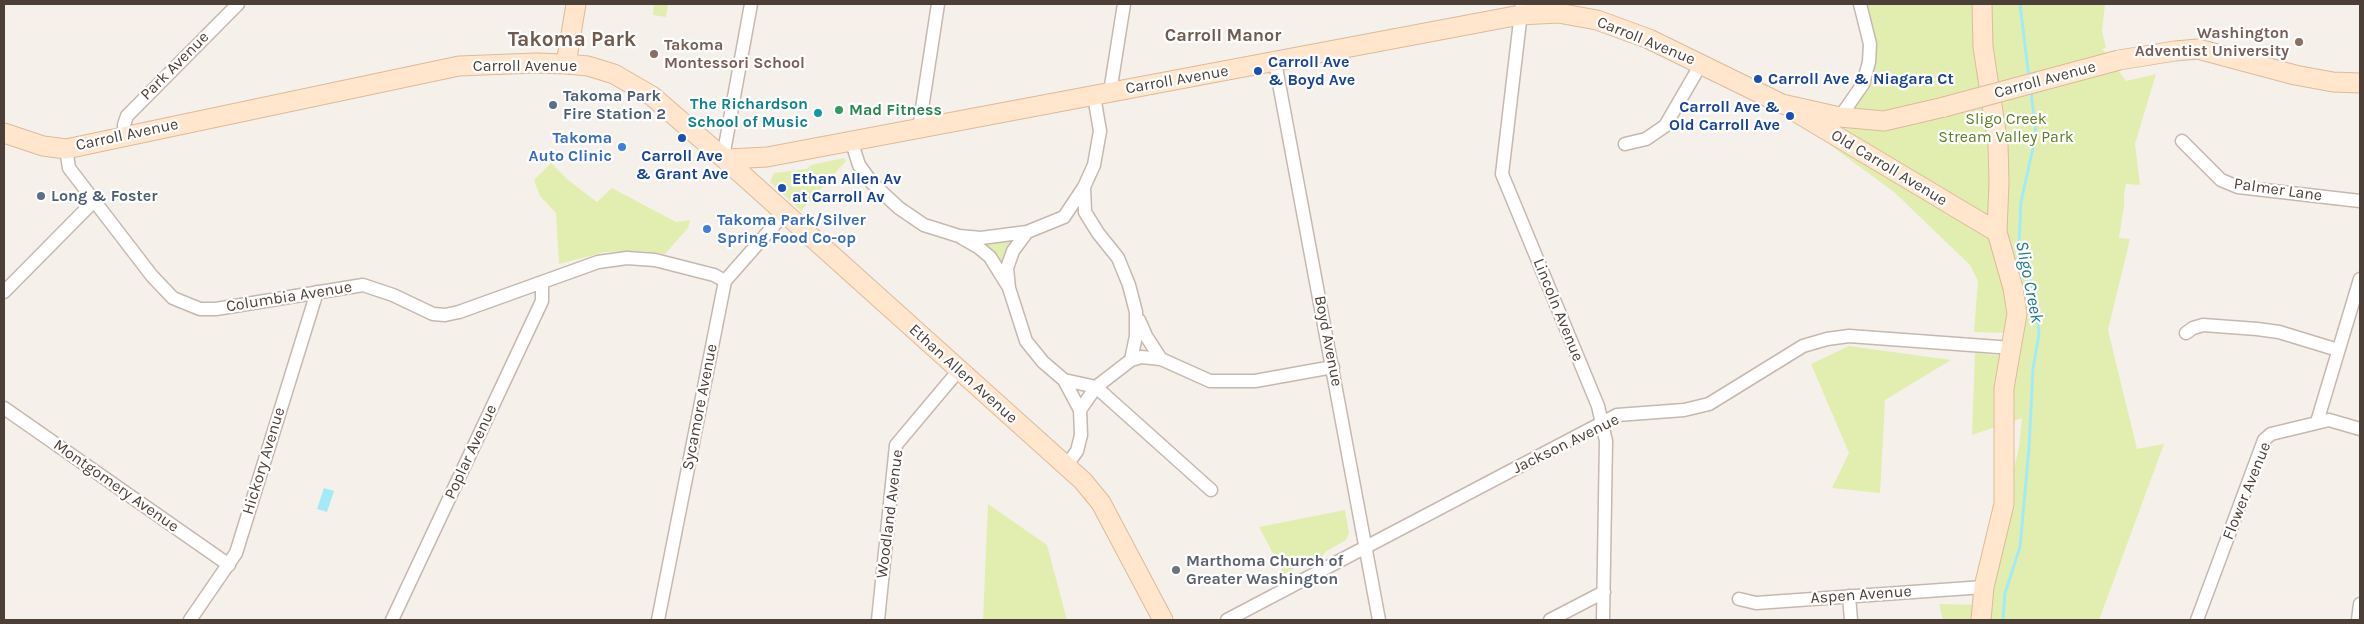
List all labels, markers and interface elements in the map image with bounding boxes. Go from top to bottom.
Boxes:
street label: Carroll Avenue [1594,13,1698,69]
place label: Washington Adventist University [2135,23,2289,61]
district label: Carroll Manor [1165,25,1281,47]
district label: Takoma Park [508,27,636,53]
street label: Park Avenue [137,28,213,104]
place label: Takoma Montessori School [664,35,805,73]
marker: Washington Adventist University [2293,36,2305,48]
marker: Takoma Montessori School [648,48,660,60]
place label: Carroll Ave & Boyd Ave [1268,52,1355,90]
street label: Carroll Avenue [473,56,577,76]
street label: Carroll Avenue [1992,57,2098,103]
street label: Carroll Avenue [1124,61,1230,99]
marker: Carroll Ave & Boyd Ave [1252,65,1264,77]
place label: Carroll Ave & Niagara Ct [1768,69,1954,89]
marker: Carroll Ave & Niagara Ct [1752,73,1764,85]
place label: Takoma Park Fire Station 2 [563,86,666,124]
place label: The Richardson School of Music [687,94,808,132]
place label: Carroll Ave & Old Carroll Ave [1669,97,1780,135]
marker: Takoma Park Fire Station 2 [547,99,559,111]
place label: Mad Fitness [849,100,942,120]
marker: Mad Fitness [833,104,845,116]
marker: The Richardson School of Music [812,107,824,119]
park label: Sligo Creek Stream Valley Park [1938,109,2074,147]
marker: Carroll Ave & Old Carroll Ave [1784,110,1796,122]
street label: Carroll Avenue [74,115,180,155]
street label: Old Carroll Avenue [1827,126,1951,210]
place label: Takoma Auto Clinic [529,128,612,166]
marker: Carroll Ave & Grant Ave [676,132,688,144]
marker: Takoma Auto Clinic [616,141,628,153]
place label: Carroll Ave & Grant Ave [636,146,728,184]
place label: Ethan Allen Av at Carroll Av [792,169,901,207]
street label: Palmer Lane [2233,174,2323,206]
marker: Ethan Allen Av at Carroll Av [776,182,788,194]
place label: Long & Foster [51,186,158,206]
marker: Long & Foster [35,190,47,202]
place label: Takoma Park/Silver Spring Food Co-op [717,210,866,248]
marker: Takoma Park/Silver Spring Food Co-op [701,223,713,235]
water label: Sligo Creek [2010,239,2048,325]
street label: Lincoln Avenue [1529,256,1587,364]
street label: Columbia Avenue [225,278,353,316]
street label: Boyd Avenue [1310,294,1346,388]
street label: Ethan Allen Avenue [905,320,1021,428]
street label: Sycamore Avenue [678,342,722,472]
street label: Poplar Avenue [441,402,501,502]
street label: Hickory Avenue [239,405,289,517]
street label: Jackson Avenue [1510,410,1622,478]
street label: Montgomery Avenue [50,436,182,536]
street label: Flower Avenue [2219,439,2275,543]
street label: Woodland Avenue [873,448,907,580]
place label: Marthoma Church of Greater Washington [1186,551,1343,589]
marker: Marthoma Church of Greater Washington [1170,564,1182,576]
street label: Aspen Avenue [1810,582,1912,608]

